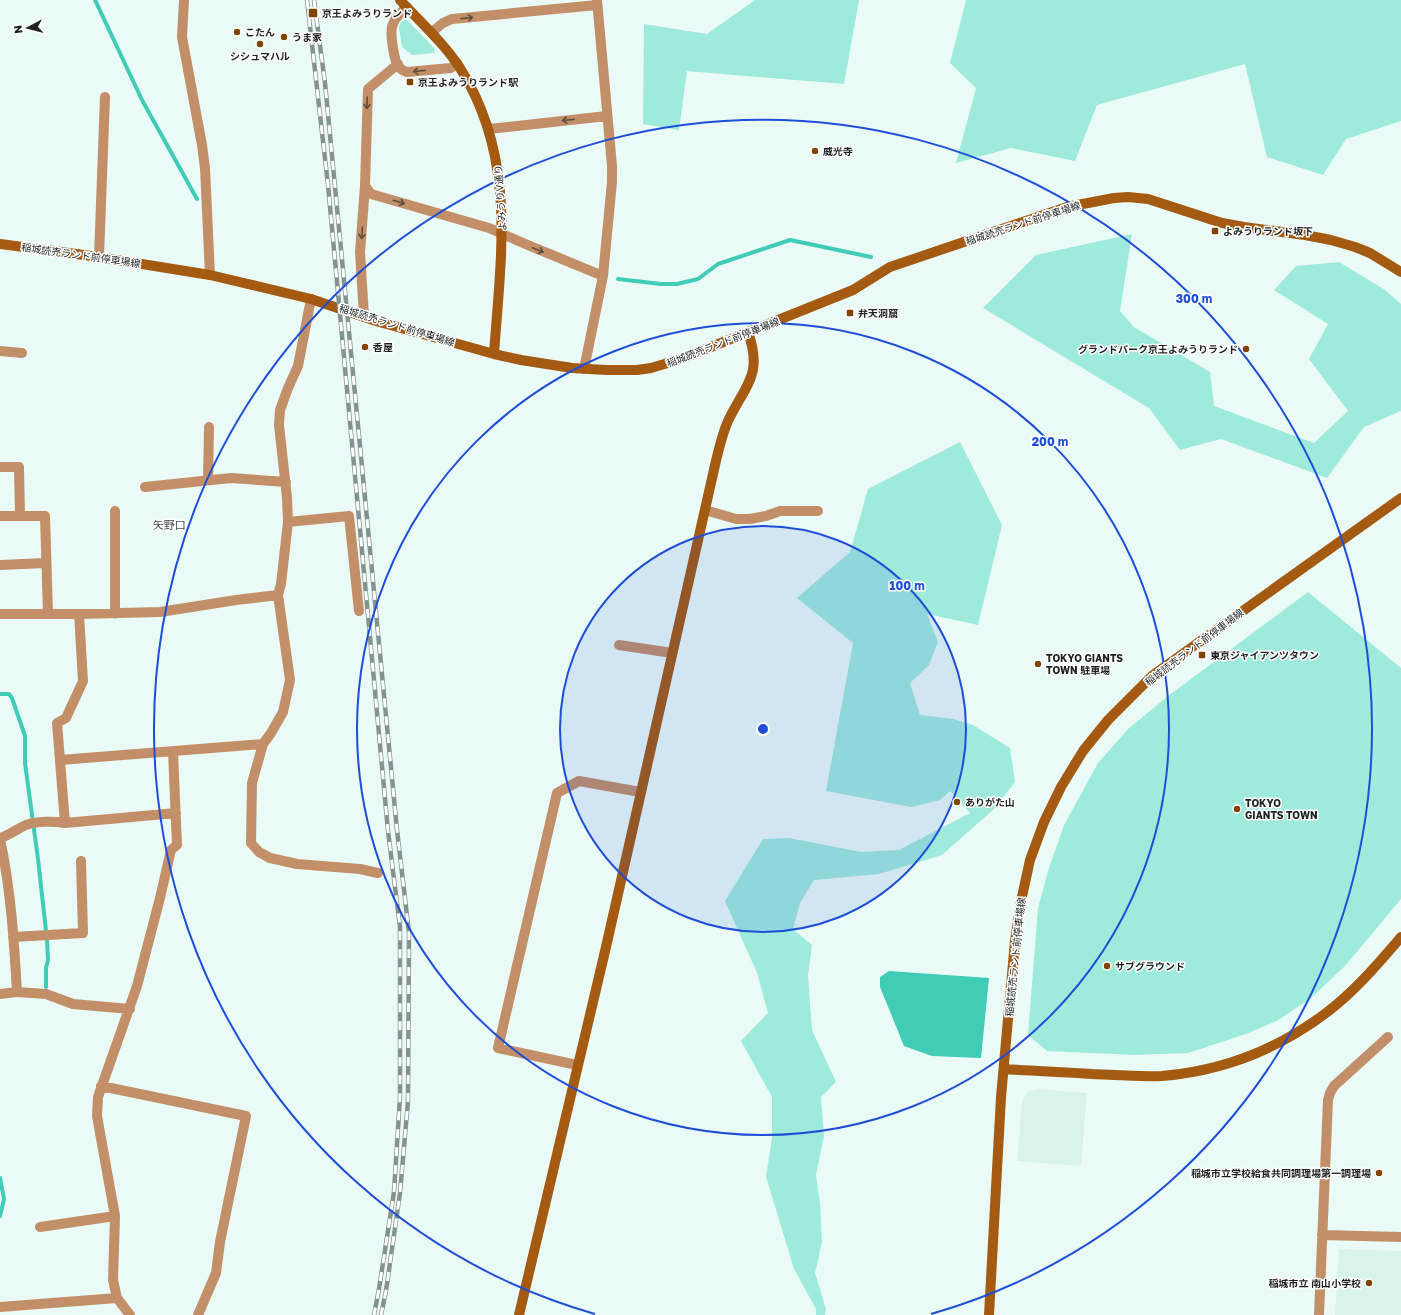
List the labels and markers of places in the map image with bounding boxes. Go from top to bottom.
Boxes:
marker: 京王よみうりランド [307,7,319,19]
place label: 京王よみうりランド [322,7,412,19]
place label: こたん [245,26,275,38]
marker: こたん [232,27,242,37]
place label: うま家 [292,31,322,43]
marker: うま家 [279,32,289,42]
marker: シシュマハル [255,39,265,49]
place label: シシュマハル [230,50,290,62]
place label: 京王よみうりランド駅 [418,76,519,88]
marker: 京王よみうりランド駅 [405,77,415,87]
place label: 威光寺 [823,145,853,157]
marker: 威光寺 [810,146,820,156]
place label: よみうりランド坂下 [1223,225,1313,237]
marker: よみうりランド坂下 [1210,226,1220,236]
place label: 弁天洞窟 [858,307,898,319]
marker: 弁天洞窟 [845,308,855,318]
place label: 香屋 [372,341,393,353]
marker: 香屋 [360,342,370,352]
place label: グランドパーク京王よみうりランド [1078,343,1238,355]
marker: グランドパーク京王よみうりランド [1241,344,1251,354]
place label: 東京ジャイアンツタウン [1210,649,1319,661]
marker: 東京ジャイアンツタウン [1197,650,1207,660]
place label: TOKYO GIANTS TOWN 駐車場 [1046,652,1123,676]
marker: TOKYO GIANTS TOWN 駐車場 [1033,659,1043,669]
centre of rings [756,722,770,736]
place label: ありがた山 [965,796,1015,808]
marker: ありがた山 [952,797,962,807]
place label: TOKYO GIANTS TOWN [1245,797,1318,821]
marker: TOKYO GIANTS TOWN [1232,804,1242,814]
place label: サブグラウンド [1115,960,1185,972]
marker: サブグラウンド [1102,961,1112,971]
place label: 稲城市立学校給食共同調理場第一調理場 [1191,1167,1371,1179]
marker: 稲城市立学校給食共同調理場第一調理場 [1374,1168,1384,1178]
place label: 稲城市立 南山小学校 [1269,1277,1361,1289]
marker: 稲城市立 南山小学校 [1364,1278,1374,1288]

